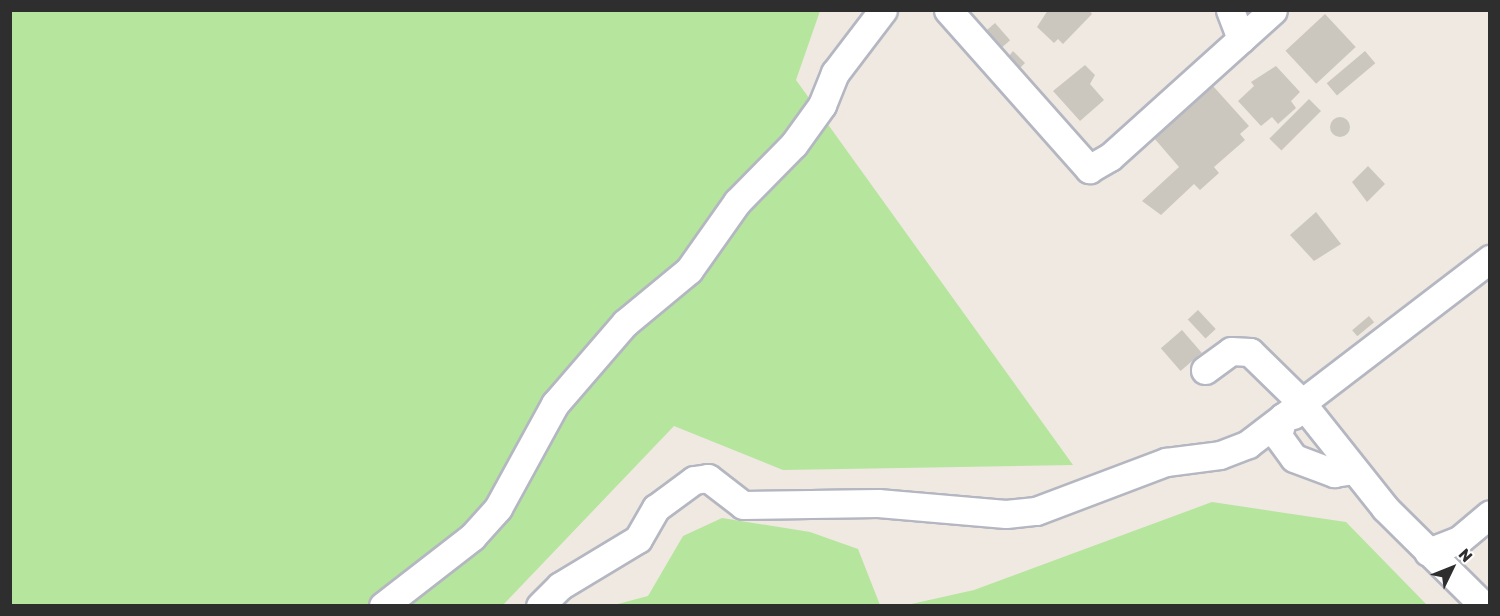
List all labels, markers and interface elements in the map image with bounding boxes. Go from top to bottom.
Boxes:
north arrow [1422,538,1482,598]
text: N [1455,545,1476,566]

